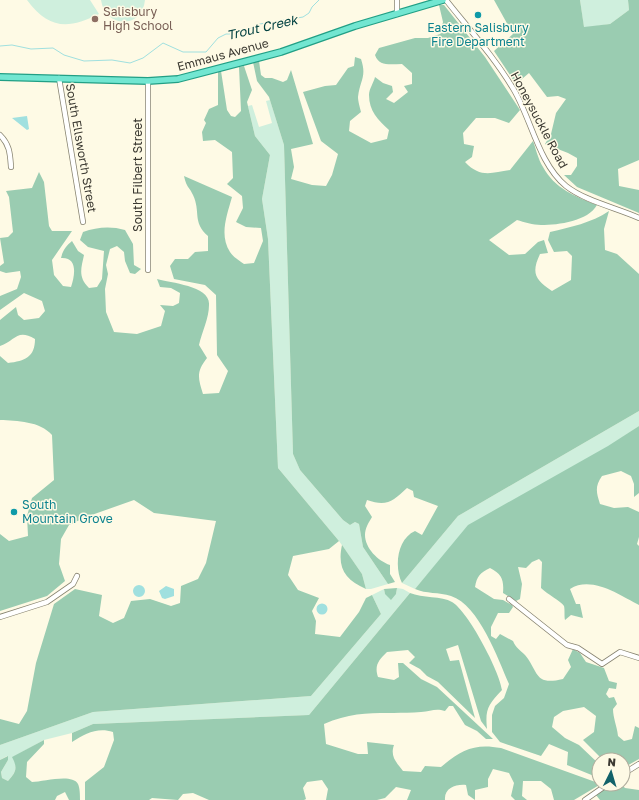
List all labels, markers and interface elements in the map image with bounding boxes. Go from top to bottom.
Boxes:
place label: Salisbury High School [103,4,173,33]
marker: Eastern Salisbury Fire Department [473,10,483,20]
water label: Trout Creek [225,11,301,43]
marker: Salisbury High School [90,14,100,24]
place label: Eastern Salisbury Fire Department [427,20,529,49]
street label: Emmaus Avenue [175,35,270,74]
street label: Honeysuckle Road [508,69,571,171]
street label: South Ellsworth Street [63,82,100,214]
street label: South Filbert Street [130,118,145,232]
place label: South Mountain Grove [22,497,113,526]
marker: South Mountain Grove [9,507,19,517]
north arrow [591,752,631,792]
text: N [607,755,617,768]

